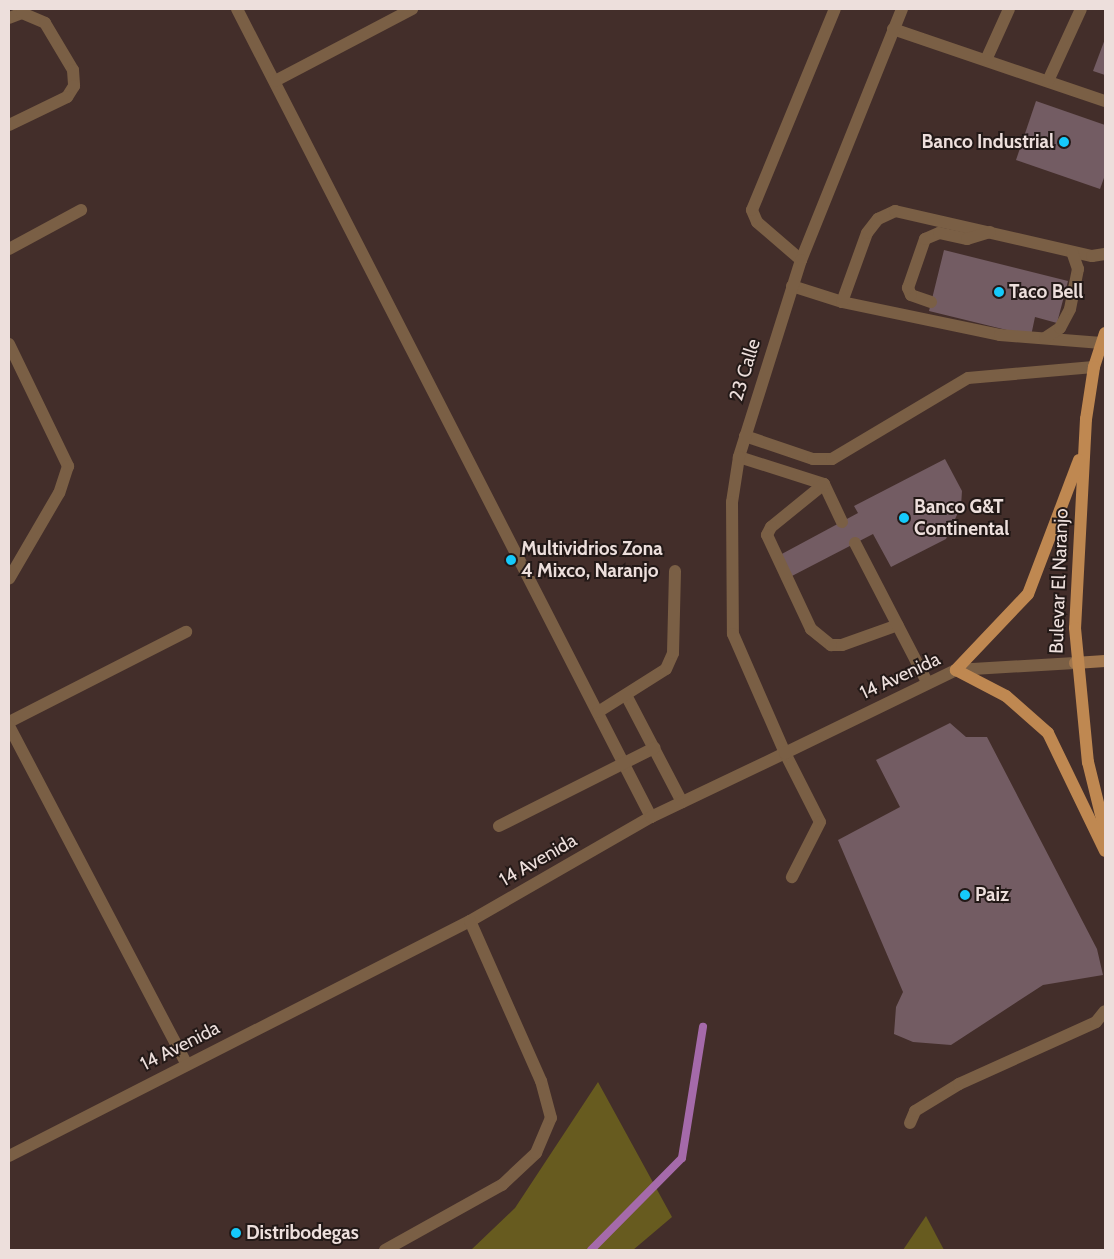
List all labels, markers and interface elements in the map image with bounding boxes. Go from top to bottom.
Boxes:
place label: Banco Industrial [922,131,1054,153]
marker: Banco Industrial [1058,136,1070,148]
place label: Taco Bell [1009,281,1083,303]
marker: Taco Bell [993,286,1005,298]
street label: 23 Calle [725,336,765,404]
place label: Banco G&T Continental [914,496,1009,540]
street label: Bulevar El Naranjo [1045,508,1073,654]
marker: Banco G&T Continental [898,512,910,524]
place label: Multividrios Zona 4 Mixco, Naranjo [521,538,663,582]
marker: Multividrios Zona 4 Mixco, Naranjo [505,554,517,566]
street label: 14 Avenida [856,648,944,704]
street label: 14 Avenida [495,829,581,891]
place label: Paiz [975,884,1009,906]
marker: Paiz [959,889,971,901]
street label: 14 Avenida [137,1016,223,1076]
place label: Distribodegas [246,1222,359,1244]
marker: Distribodegas [230,1227,242,1239]

